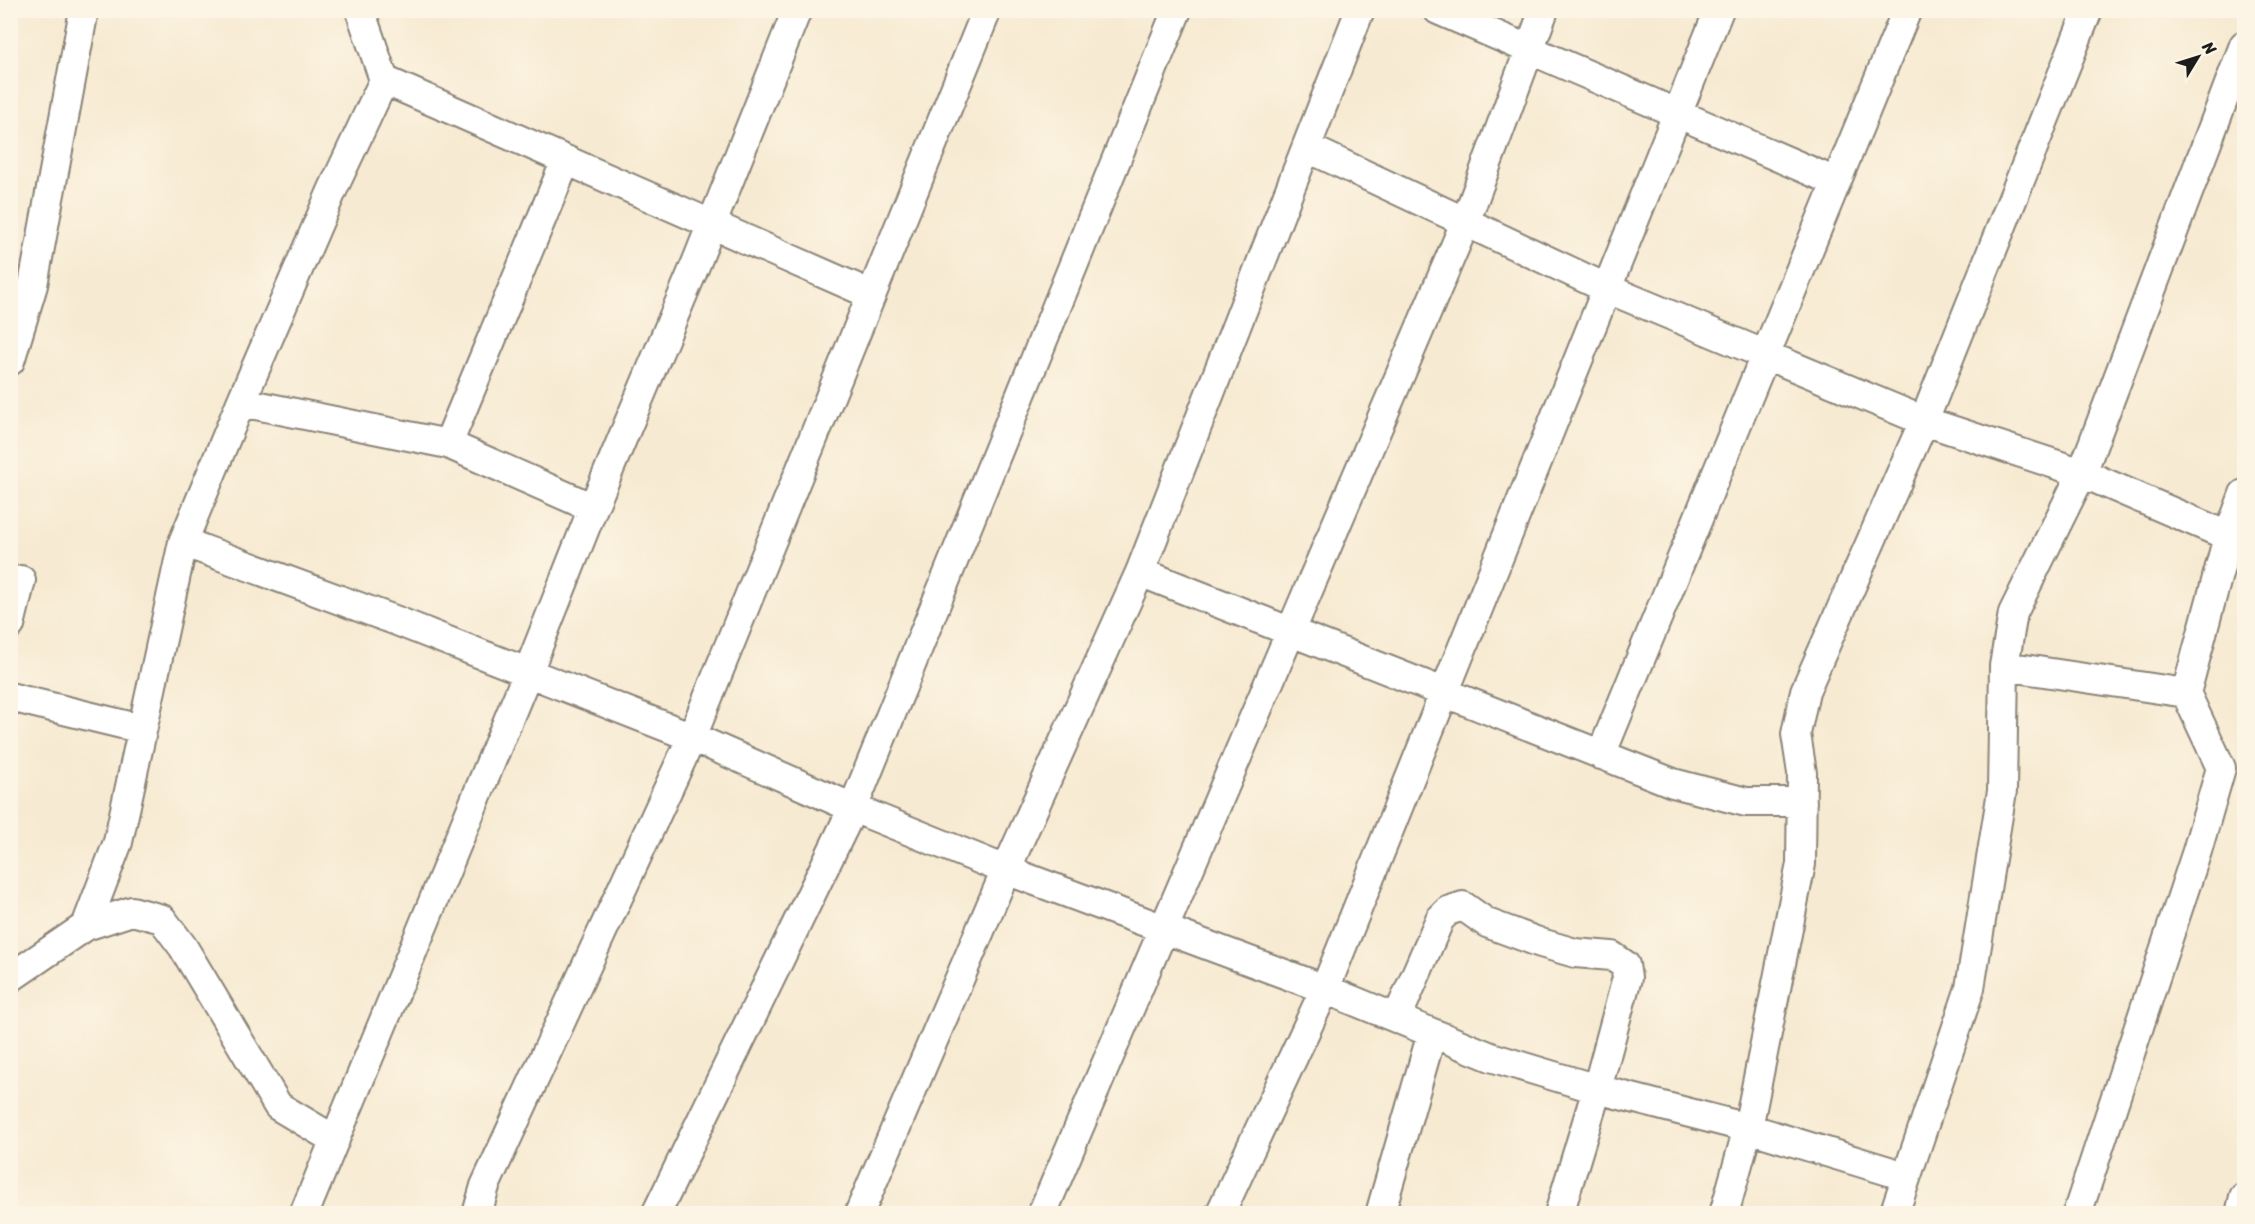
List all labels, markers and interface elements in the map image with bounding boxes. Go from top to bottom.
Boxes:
north arrow [2168,27,2228,87]
text: N [2194,34,2225,62]

